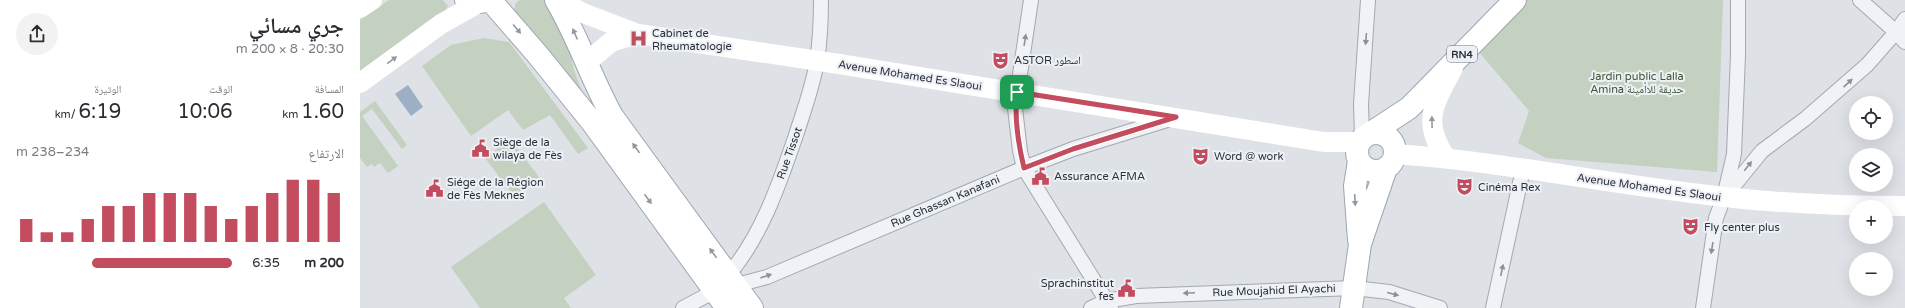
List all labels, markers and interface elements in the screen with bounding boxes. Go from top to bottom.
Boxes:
button: share [16,13,58,55]
text: جري مسائي [249,13,344,39]
one-way arrow [513,24,522,35]
place label: Cabinet de Rheumatologie [652,27,732,53]
one-way arrow [572,29,578,40]
hospital icon: Cabinet de Rheumatologie [629,29,649,49]
one-way arrow [1362,33,1369,45]
one-way arrow [1022,34,1028,46]
text: 20:30 · 8 × 200 m [236,41,344,57]
road number: RN4 [1447,46,1477,62]
theatre icon: ASTOR اسطور [991,50,1011,70]
place label: ASTOR اسطور [1014,54,1081,67]
one-way arrow [386,56,397,65]
street label: Avenue Mohamed Es Slaoui [837,58,983,93]
park label: Jardin public Lalla Amina حديقة للاأمينة [1590,70,1684,96]
pin [1000,75,1034,109]
one-way arrow [1843,79,1852,88]
icon: arrive [1006,81,1028,103]
text: الوتيرة [95,83,121,96]
text: الوقت [209,83,233,96]
text: المسافة [315,83,344,96]
map controls [1849,96,1893,296]
button: locate [1849,96,1893,140]
text: 6:19 [78,100,121,124]
text: 10:06 [177,100,233,124]
text: 1.60 [301,100,344,124]
text: /km [55,108,78,121]
text: km [282,108,301,121]
one-way arrow [1429,115,1435,128]
street label: Rue Tissot [774,125,805,181]
place label: Siège de la wilaya de Fès [493,136,562,162]
public building icon: Siège de la wilaya de Fès [470,138,490,158]
one-way arrow [632,143,640,154]
text: 234–238 m [16,144,89,160]
text: الارتفاع [309,146,344,162]
theatre icon: Word @ work [1191,146,1211,166]
button: layers [1849,148,1893,192]
place label: Word @ work [1214,150,1283,163]
one-way arrow [1744,161,1753,172]
public building icon: Assurance AFMA [1031,166,1051,186]
place label: Assurance AFMA [1054,170,1145,183]
street label: Avenue Mohamed Es Slaoui [1576,171,1722,204]
street label: Rue Ghassan Kanafani [889,173,1002,230]
place label: Siége de la Région de Fès Meknes [447,176,544,202]
theatre icon: Cinéma Rex [1455,177,1475,197]
public building icon: Siége de la Région de Fès Meknes [424,178,444,198]
place label: Cinéma Rex [1478,181,1540,194]
one-way arrow [644,193,652,204]
one-way arrow [1352,194,1359,206]
button: + [1849,200,1893,244]
theatre icon: Fly center plus [1681,217,1701,237]
place label: Fly center plus [1704,221,1780,234]
one-way arrow [1709,242,1715,254]
one-way arrow [709,248,717,259]
button: − [1849,252,1893,296]
text: 6:35 [252,255,280,271]
text: 200 m [304,255,344,271]
one-way arrow [1499,264,1505,276]
one-way arrow [760,273,772,279]
place label: Sprachinstitut fes [1041,277,1114,303]
public building icon: Sprachinstitut fes [1117,279,1137,299]
street label: Rue Moujahid El Ayachi [1212,282,1336,299]
one-way arrow [1183,290,1195,297]
one-way arrow [1387,291,1399,297]

